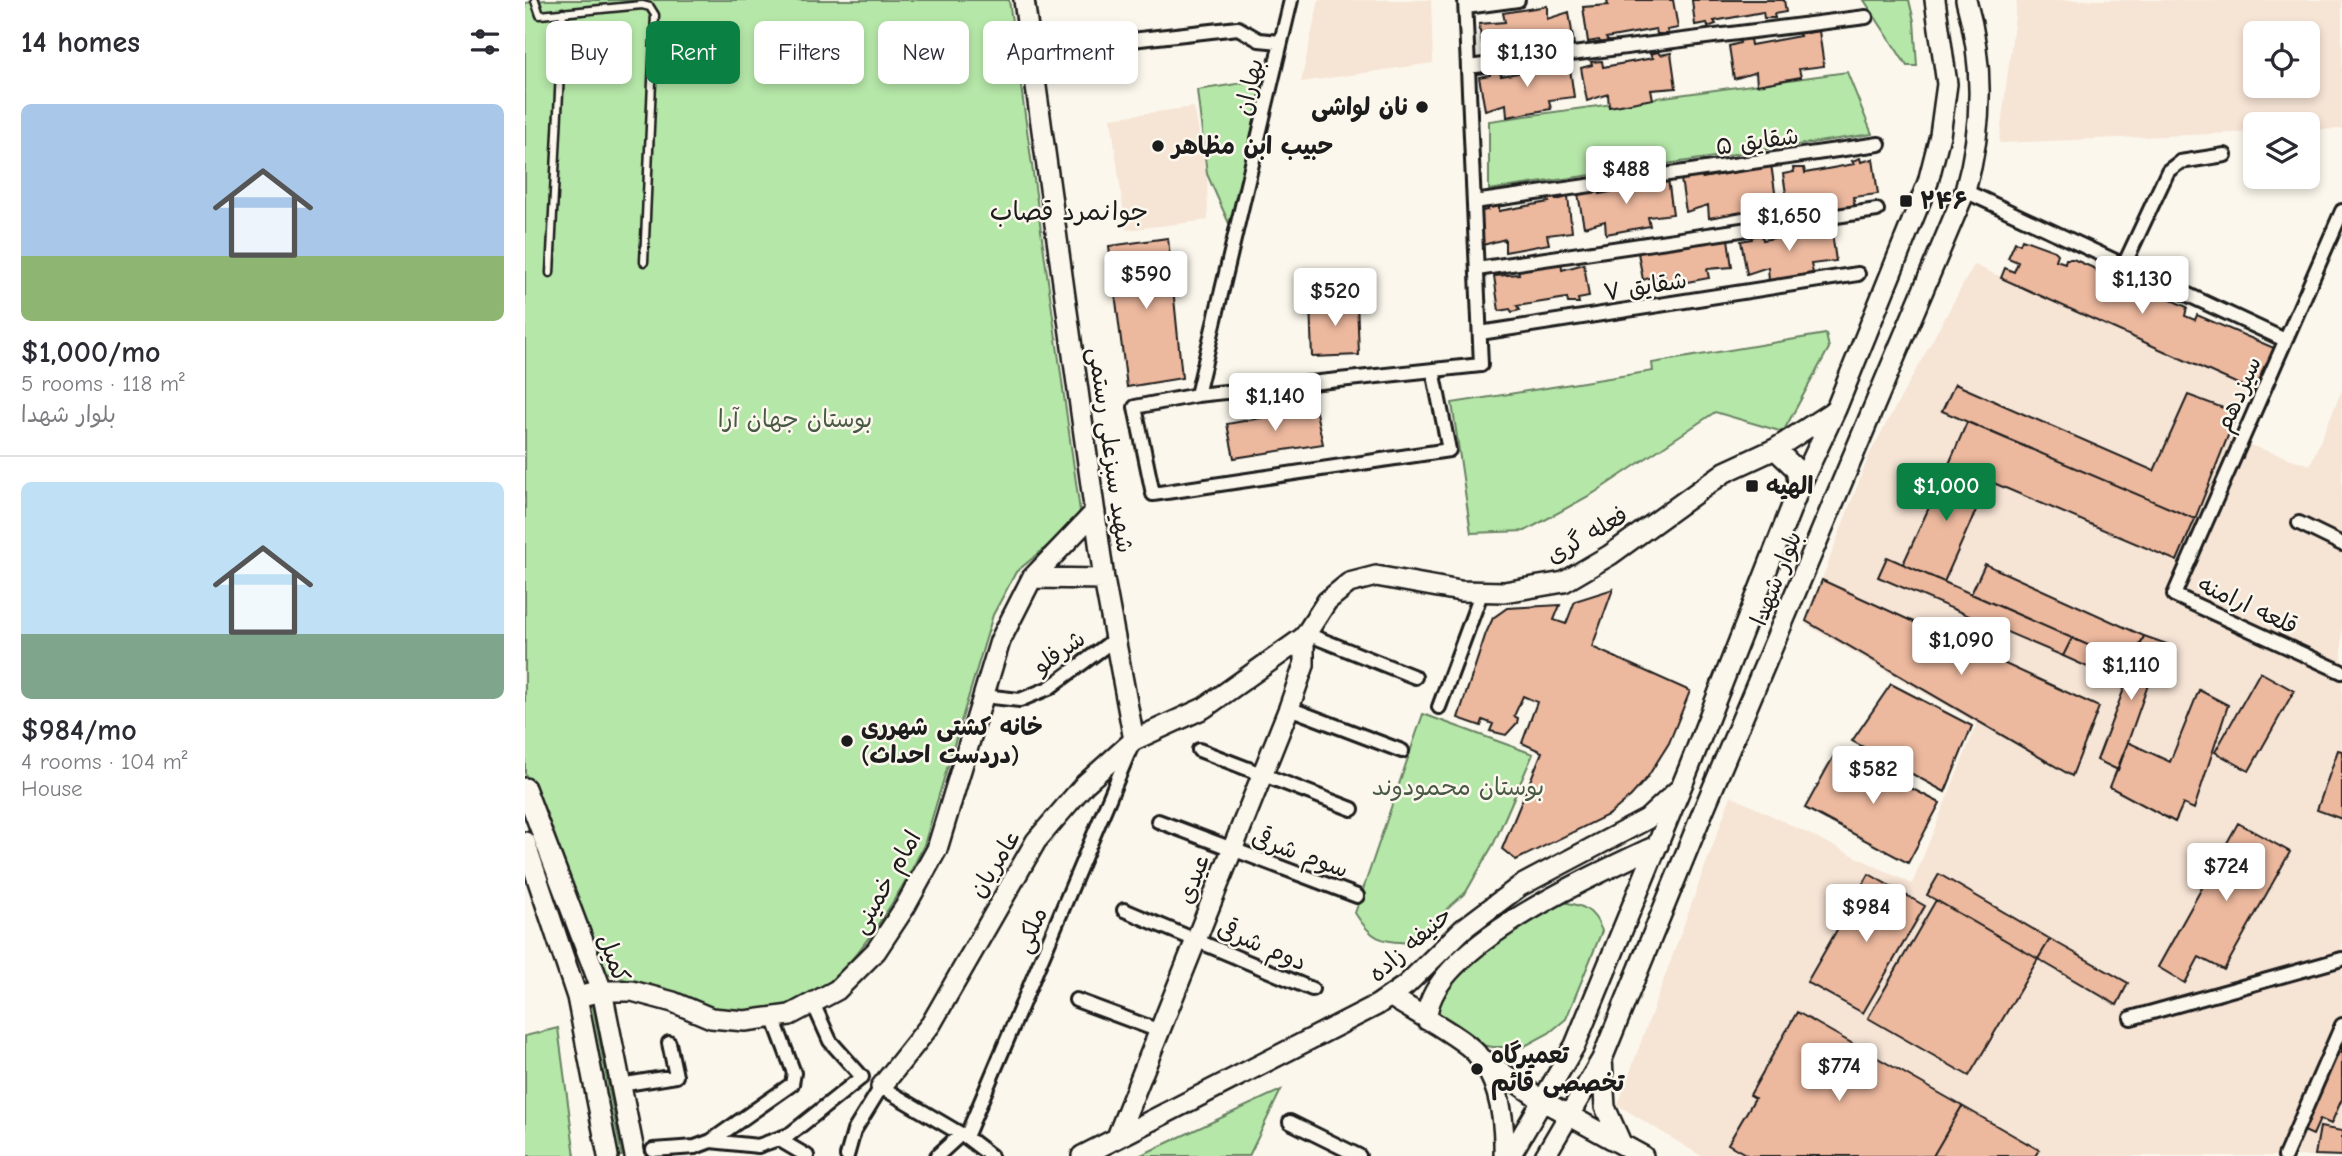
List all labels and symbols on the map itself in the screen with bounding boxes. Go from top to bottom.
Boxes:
pin: $1,130 [1470,29,1584,89]
street label: بهاران [1229,56,1269,118]
place label: نان لواشی [1311,93,1408,123]
marker: نان لواشی [1414,99,1430,115]
street label: شقایق ۵ [1714,121,1800,161]
place label: حبیب ابن مظاهر [1170,132,1333,160]
marker: حبیب ابن مظاهر [1150,138,1166,154]
pin: $488 [1585,146,1667,206]
place label: ۲۴۶ [1920,187,1967,215]
marker: ۲۴۶ [1898,193,1914,209]
pin: $1,650 [1732,194,1846,253]
district label: جوانمرد قصاب [990,197,1148,228]
pin: $590 [1105,252,1187,311]
pin: $1,130 [2085,256,2199,316]
street label: شقایق ۷ [1601,266,1689,306]
pin: $520 [1294,268,1376,328]
street label: شهید سبزعلی رستمی [1082,345,1139,555]
street label: سیزدهم [2209,352,2271,438]
pin: $1,140 [1218,374,1332,433]
park label: بوستان جهان آرا [718,405,872,434]
pin: $1,000 [1889,463,2003,523]
place label: الهیه [1766,472,1813,500]
marker: الهیه [1744,478,1760,494]
street label: فعله گری [1541,501,1633,569]
street label: بلوار شهدا [1744,527,1808,630]
street label: قلعه ارامنه [2194,570,2302,640]
pin: $1,090 [1904,618,2018,677]
street label: شرفلو [1027,624,1090,680]
pin: $1,110 [2074,642,2188,702]
place label: خانه کشتی شهرری (دردست احداث) [861,713,1043,769]
marker: خانه کشتی شهرری (دردست احداث) [839,733,855,749]
pin: $582 [1832,746,1914,806]
park label: بوستان محمودوند [1372,773,1544,802]
street label: سوم شرقی [1247,822,1352,887]
street label: عامریان [963,824,1027,902]
street label: امام خمینی [845,825,930,941]
pin: $724 [2185,844,2267,903]
street label: عیدی [1171,850,1215,908]
pin: $984 [1825,884,1907,944]
street label: حنیفه زاده [1363,900,1457,988]
street label: ملکی [1009,903,1054,957]
street label: دوم شرقی [1211,913,1311,981]
street label: کمیل [592,930,636,986]
place label: تعمیرگاه تخصصی قائم [1491,1040,1625,1101]
pin: $774 [1798,1044,1880,1103]
marker: تعمیرگاه تخصصی قائم [1469,1061,1485,1077]

